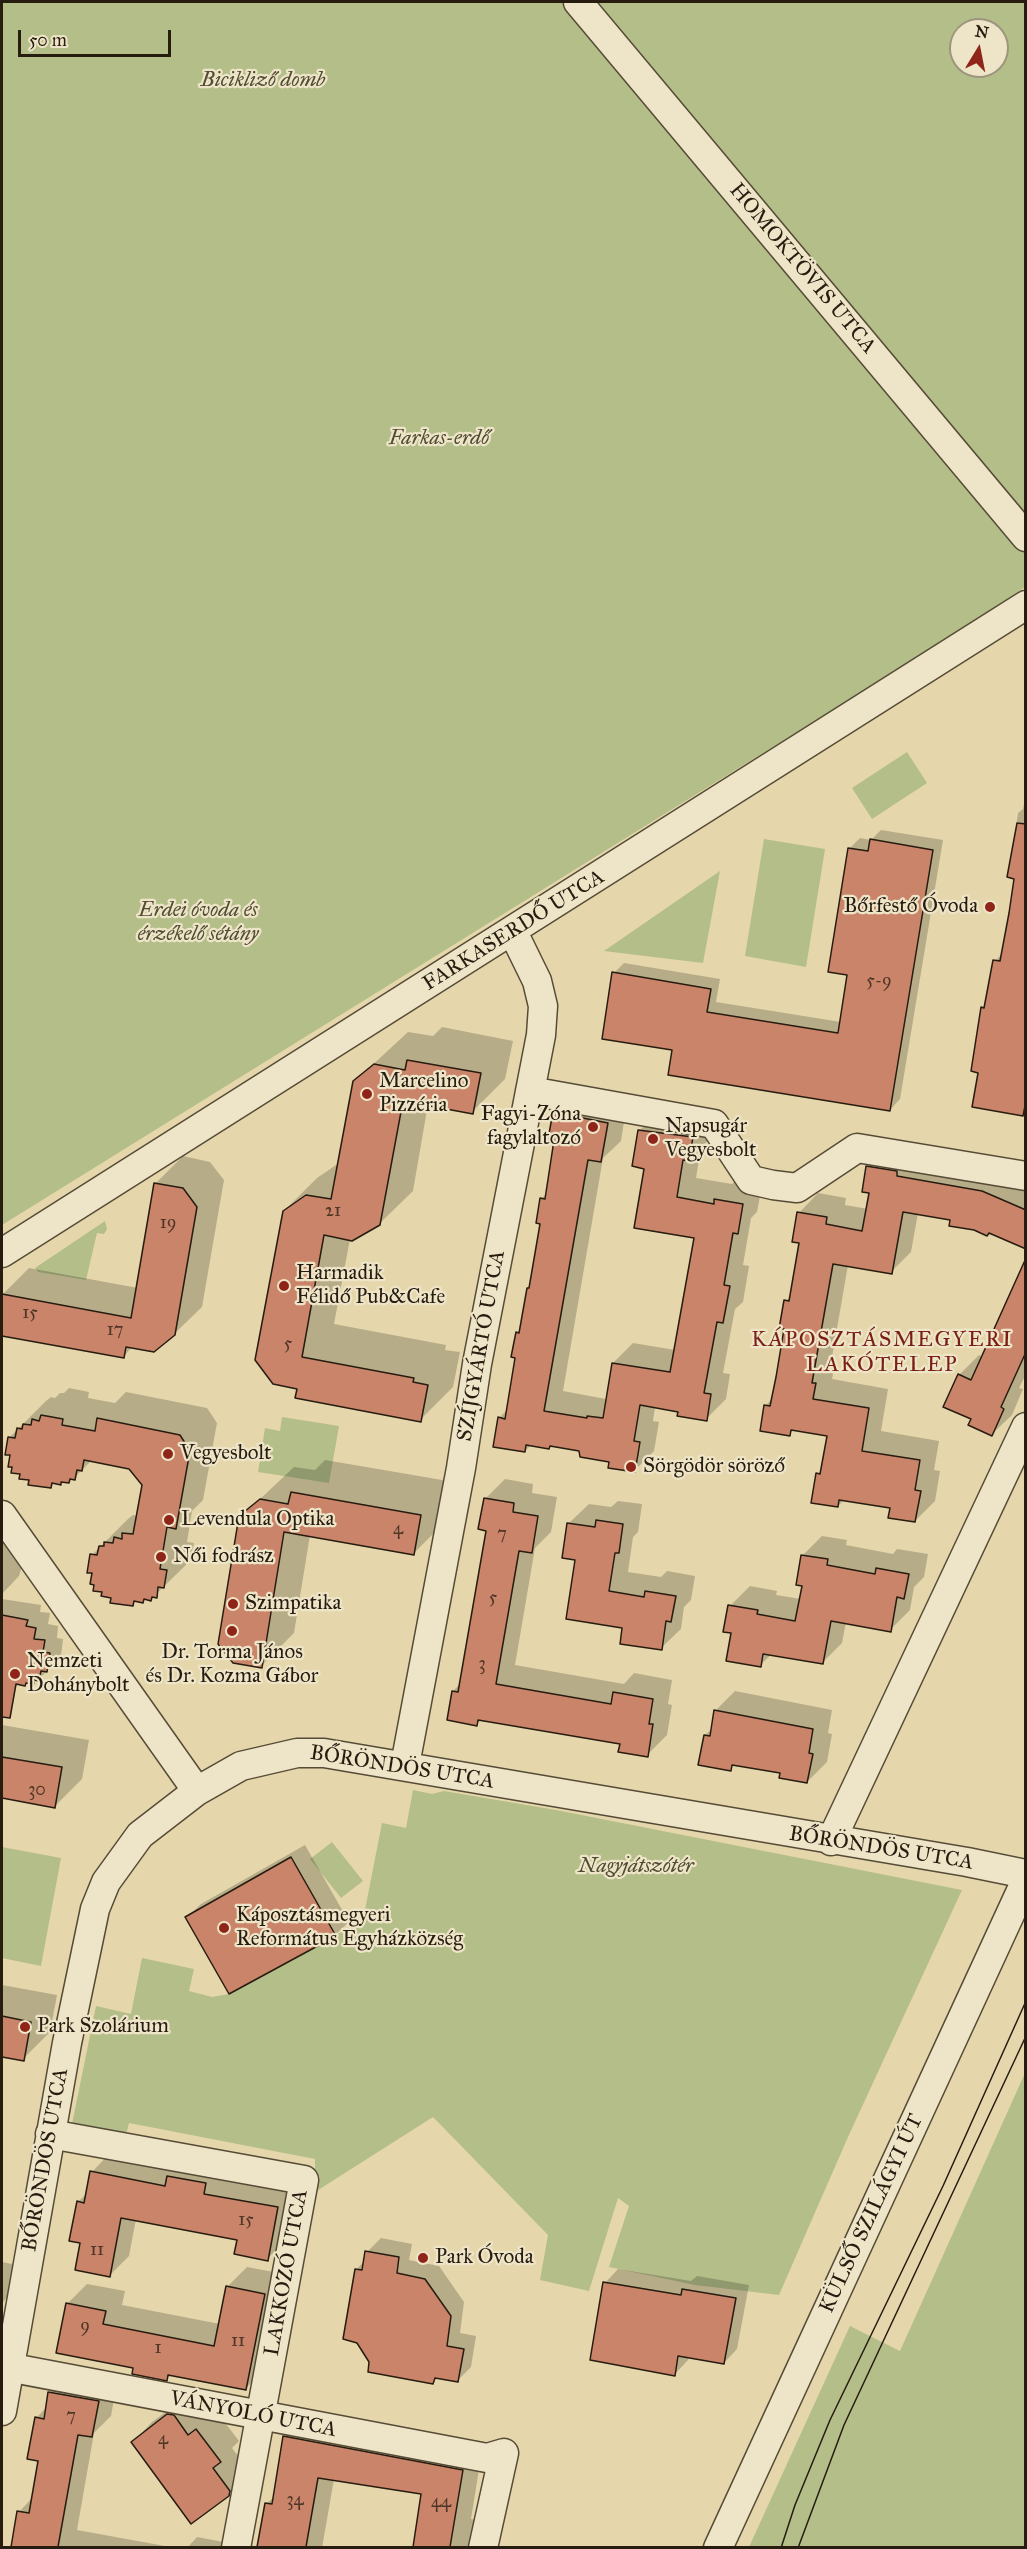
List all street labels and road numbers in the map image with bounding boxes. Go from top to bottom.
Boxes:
street label: HOMOKTÖVIS UTCA [723,179,881,359]
street label: FARKASERDŐ UTCA [419,865,609,997]
street label: SZÍJGYÁRTÓ UTCA [453,1248,511,1444]
street label: BŐRÖNDÖS UTCA [308,1741,496,1795]
street label: BŐRÖNDÖS UTCA [787,1822,975,1876]
street label: BŐRÖNDÖS UTCA [17,2066,75,2254]
street label: KÜLSŐ SZILÁGYI ÚT [815,2111,929,2317]
street label: LAKKOZÓ UTCA [260,2188,314,2358]
street label: VÁNYOLÓ UTCA [168,2386,338,2444]

